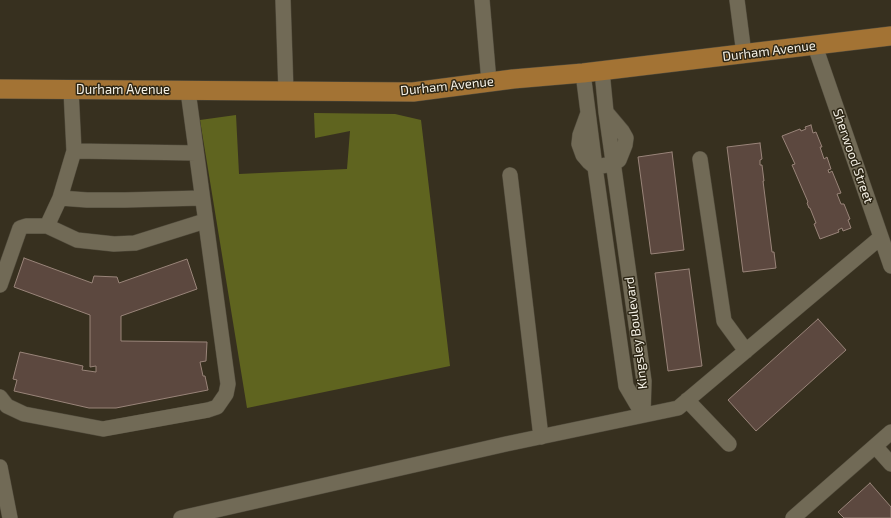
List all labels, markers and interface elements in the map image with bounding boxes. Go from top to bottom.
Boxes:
street label: Durham Avenue [722,38,816,64]
street label: Durham Avenue [400,73,494,99]
street label: Durham Avenue [76,82,170,98]
street label: Sherwood Street [830,107,876,205]
street label: Kingsley Boulevard [621,276,651,390]

